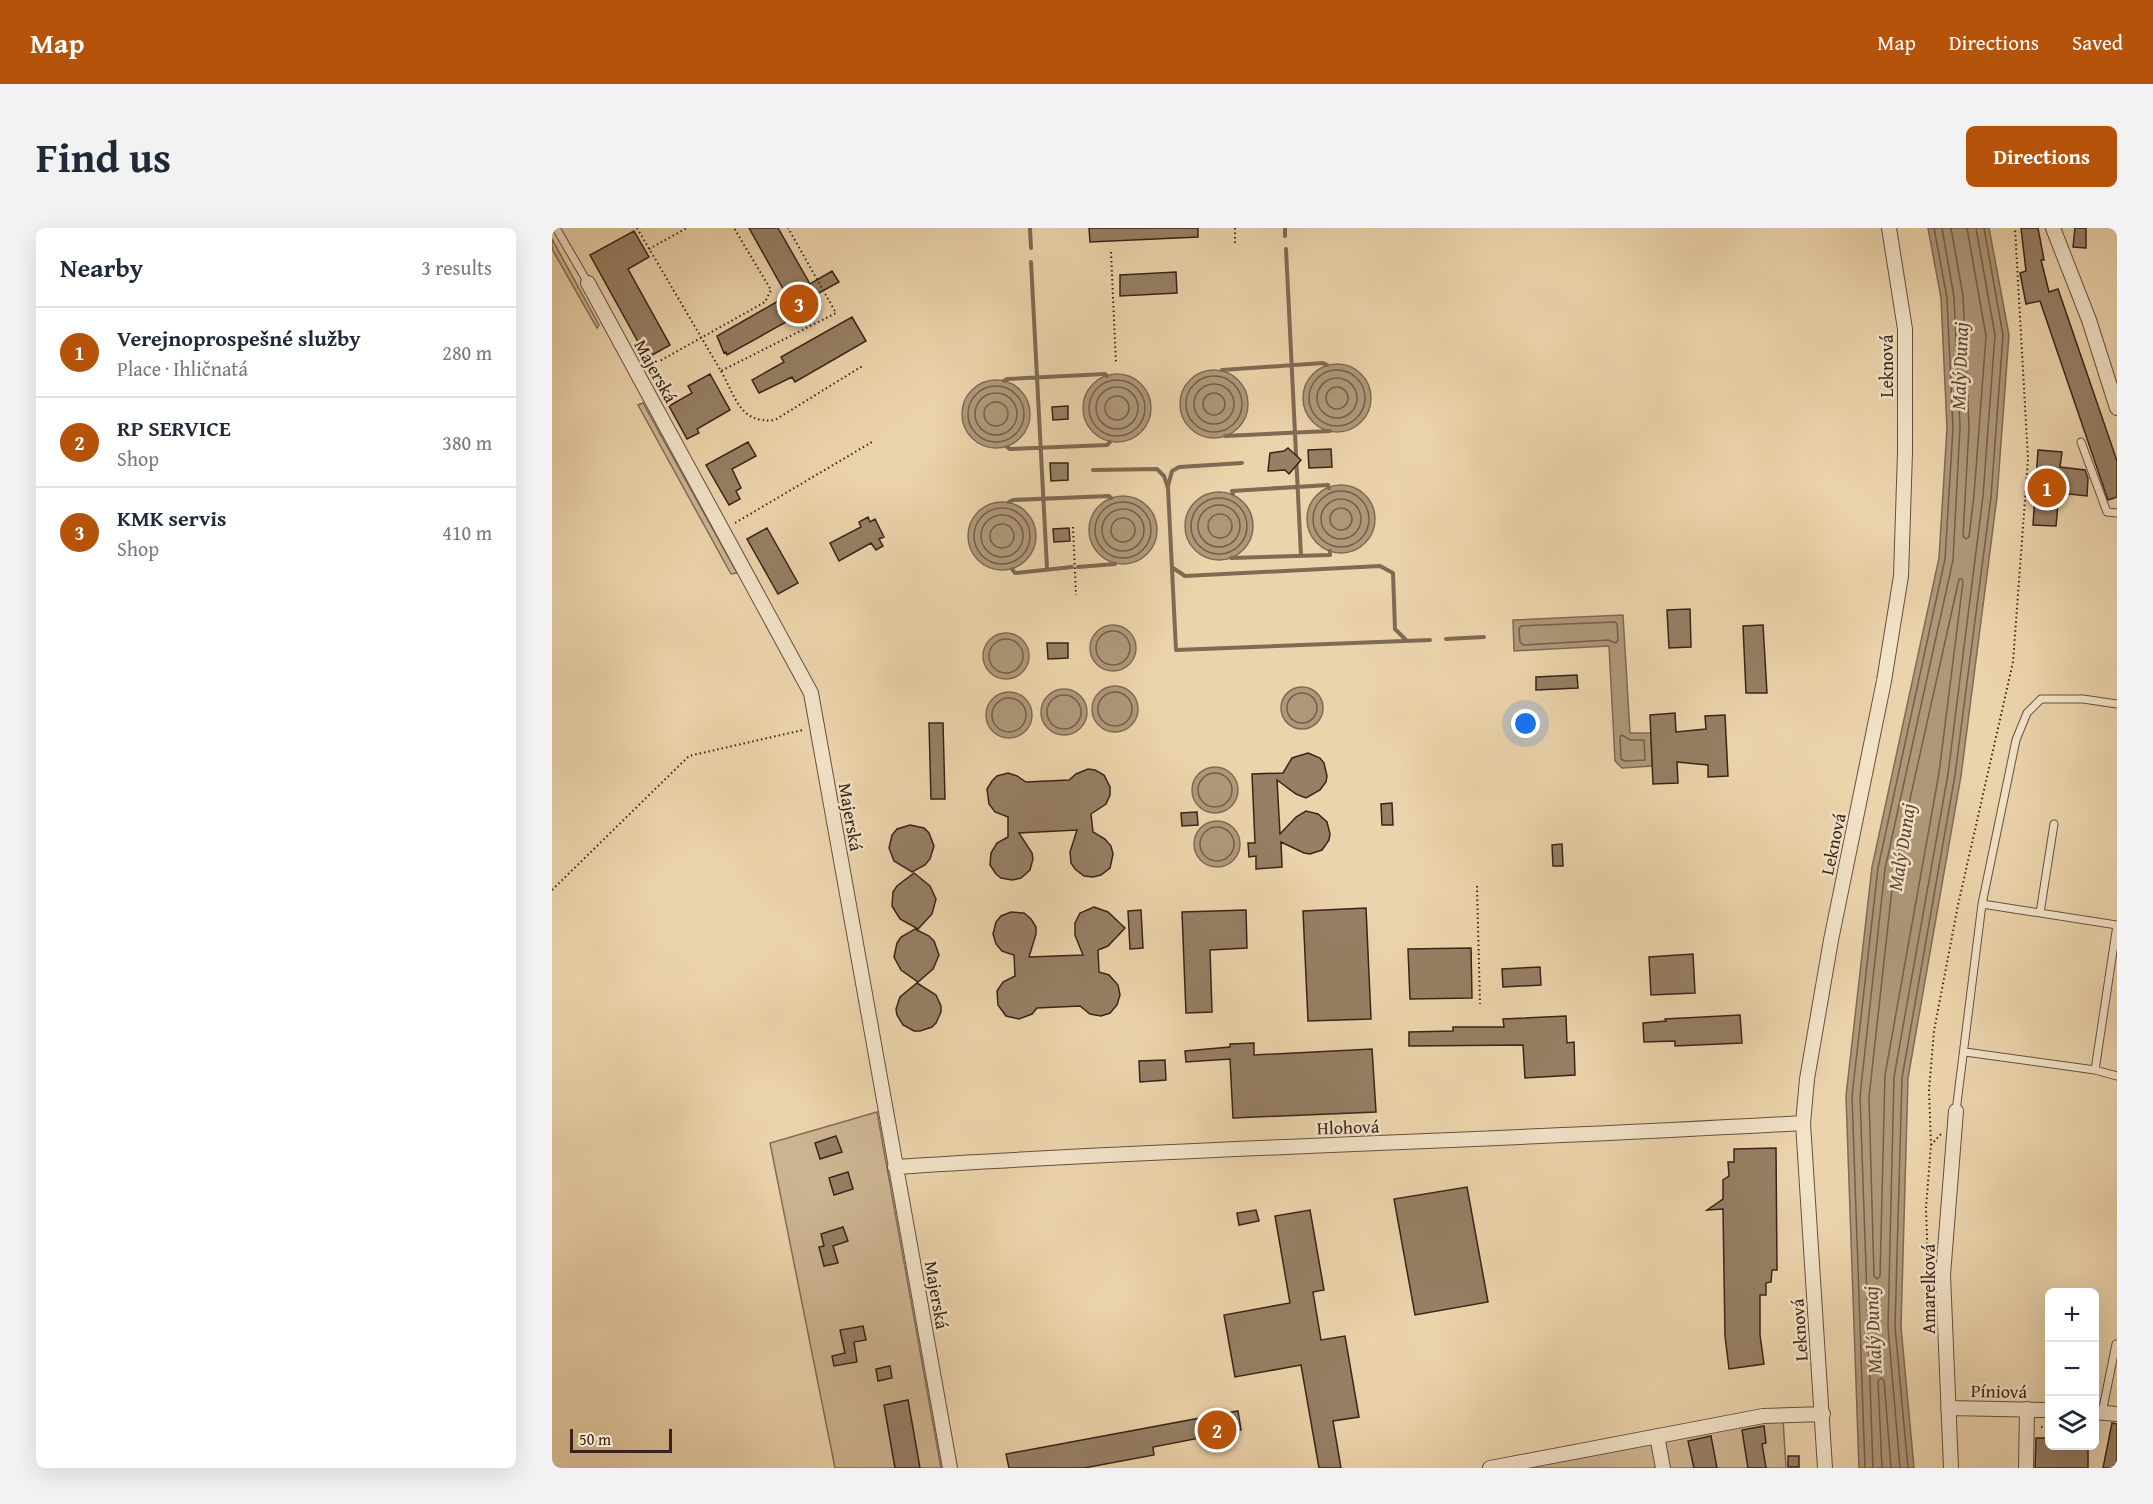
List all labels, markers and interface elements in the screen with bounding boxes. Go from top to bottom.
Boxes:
text: Map [30,22,84,63]
text: Map [1877,27,1916,58]
text: Directions [1949,27,2039,58]
text: Saved [2072,27,2123,58]
text: Find us [36,126,171,187]
button: Directions [1966,126,2117,187]
text: Nearby [60,248,143,287]
text: 3 results [421,253,492,282]
pin: 3 [780,282,818,326]
water label: Malý Dunaj [1943,321,1975,411]
text: Verejnoprospešné služby [117,322,361,354]
street label: Majerská [628,334,685,408]
street label: Leknová [1873,334,1900,397]
text: 1 [74,338,85,367]
text: 280 m [442,338,492,367]
text: Place · Ihličnatá [117,354,248,383]
text: RP SERVICE [117,412,231,444]
text: 2 [74,428,85,457]
text: 380 m [442,428,492,457]
text: Shop [117,444,159,473]
pin: 1 [2028,466,2066,510]
text: KMK servis [117,502,226,534]
text: 3 [74,518,85,547]
text: 410 m [442,518,492,547]
text: Shop [117,534,159,563]
your location [1511,709,1540,738]
street label: Majerská [832,781,870,854]
water label: Malý Dunaj [1880,801,1922,893]
street label: Leknová [1813,810,1853,878]
street label: Hlohová [1316,1112,1380,1142]
street label: Amarelková [1915,1244,1942,1334]
street label: Majerská [918,1259,956,1332]
water label: Malý Dunaj [1855,1285,1889,1375]
map controls [2045,1288,2099,1450]
button: + [2045,1288,2099,1342]
street label: Leknová [1783,1297,1815,1362]
button: − [2045,1342,2099,1396]
street label: Píniová [1971,1377,2028,1405]
button: layers [2045,1396,2099,1450]
pin: 2 [1198,1408,1236,1452]
scale bar [570,1426,672,1454]
text: 50 m [579,1427,611,1451]

